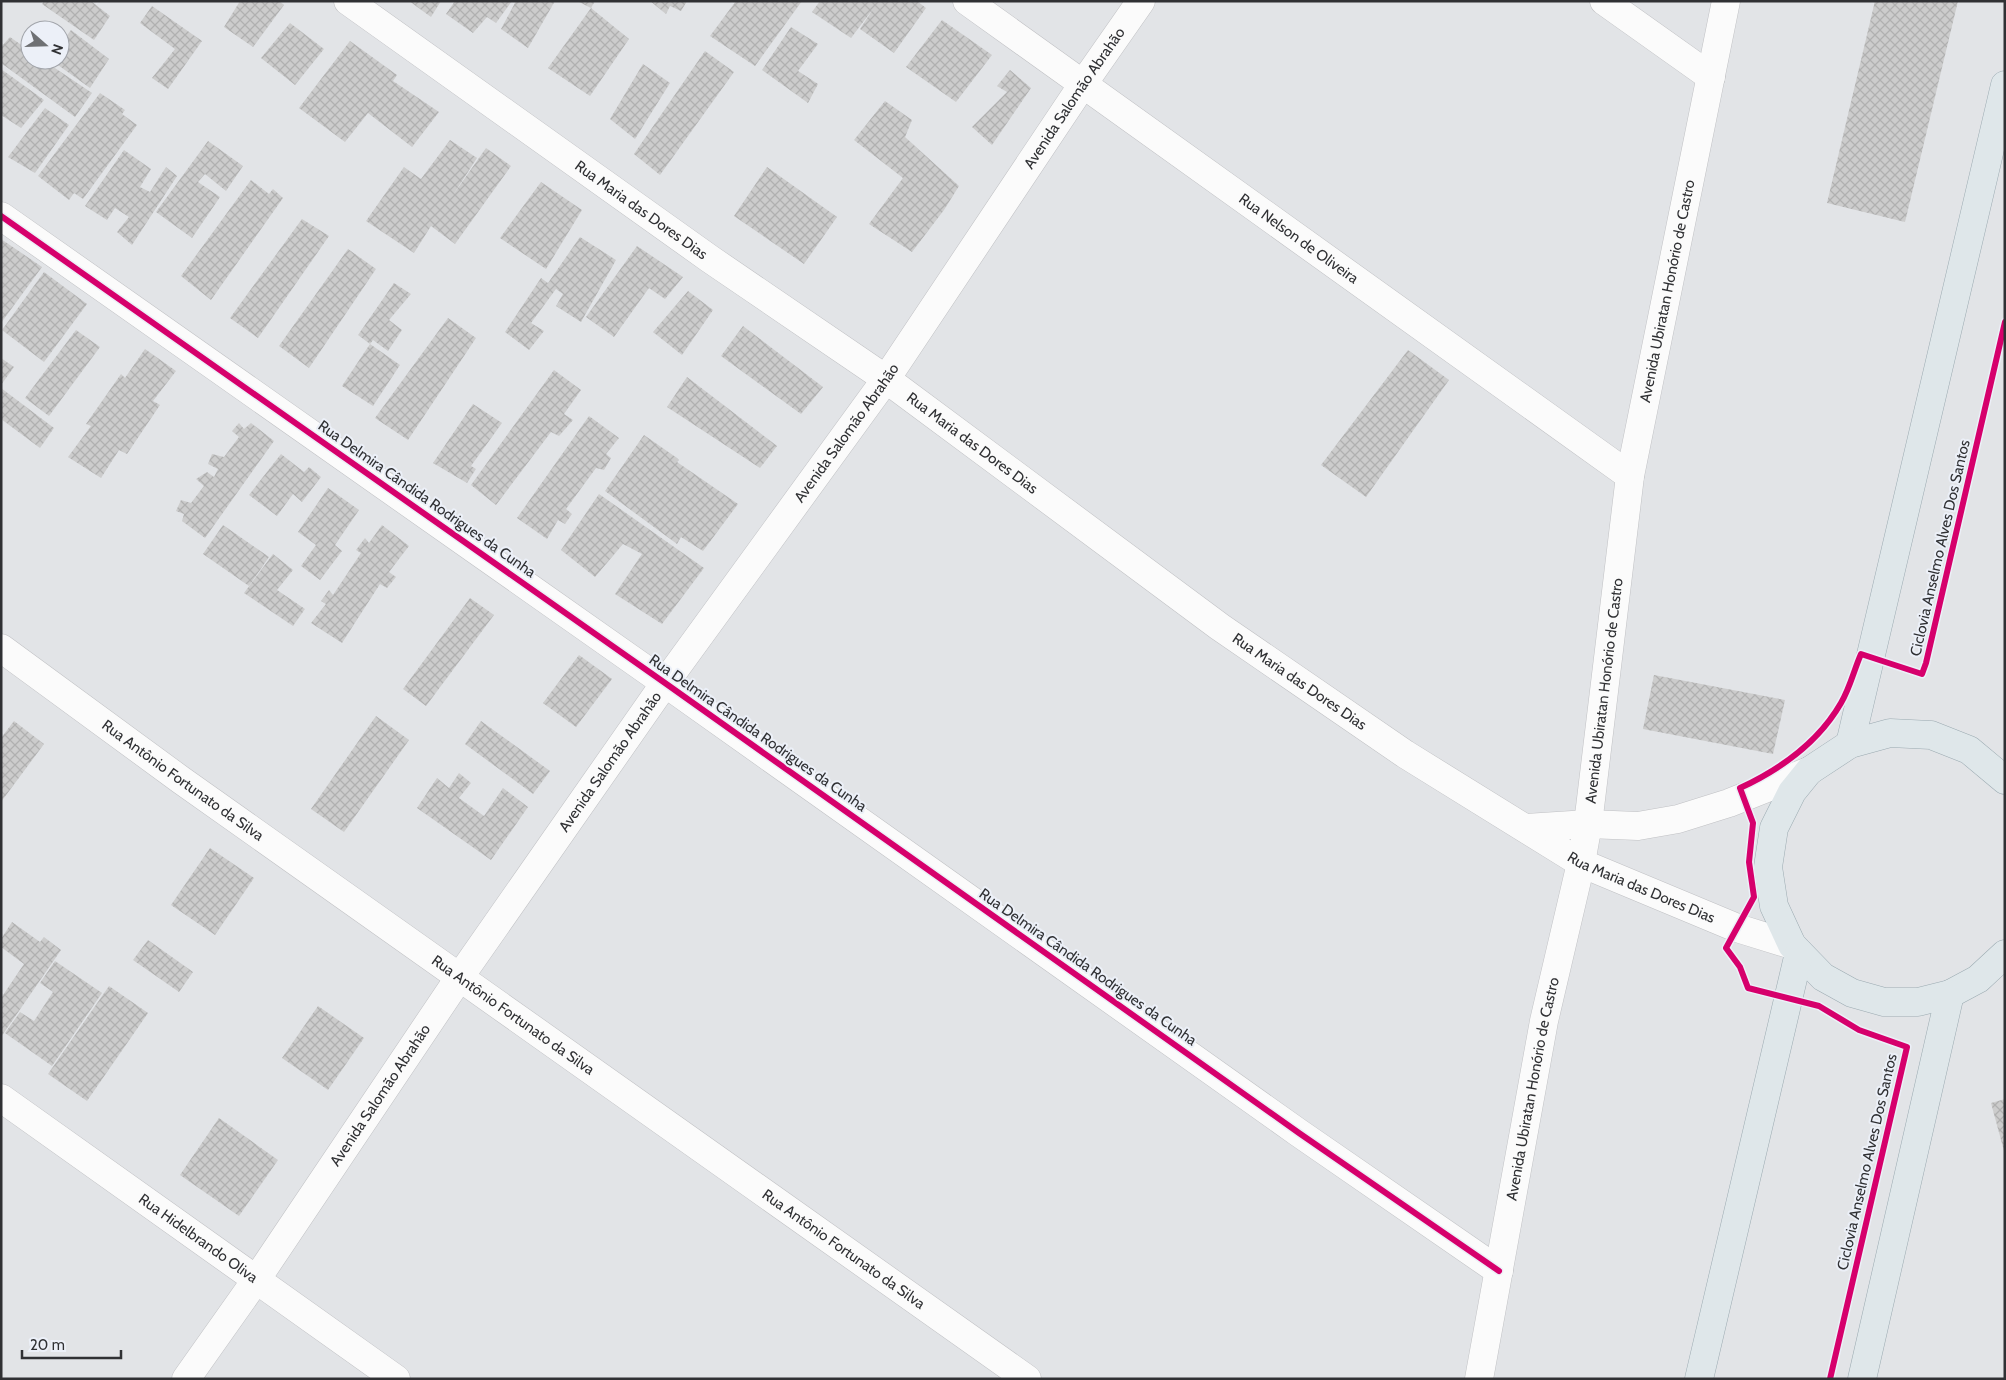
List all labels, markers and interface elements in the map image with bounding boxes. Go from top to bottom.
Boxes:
north arrow [20,20,70,70]
street label: Avenida Salomão Abrahão [1020,24,1129,172]
text: N [47,42,67,57]
street label: Rua Maria das Dores Dias [571,157,711,263]
street label: Avenida Ubiratan Honório de Castro [1636,178,1699,404]
street label: Rua Nelson de Oliveira [1235,190,1363,288]
street label: Avenida Salomão Abrahão [790,360,903,506]
street label: Rua Maria das Dores Dias [903,389,1041,498]
street label: Rua Delmira Cândida Rodrigues da Cunha [315,417,540,582]
street label: Ciclovia Anselmo Alves Dos Santos [1906,438,1974,658]
street label: Avenida Ubiratan Honório de Castro [1582,577,1627,804]
street label: Rua Maria das Dores Dias [1229,629,1370,734]
street label: Rua Delmira Cândida Rodrigues da Cunha [646,651,871,816]
street label: Avenida Salomão Abrahão [555,688,665,835]
street label: Rua Antônio Fortunato da Silva [98,716,268,845]
street label: Rua Maria das Dores Dias [1564,848,1718,927]
street label: Rua Delmira Cândida Rodrigues da Cunha [976,885,1201,1050]
street label: Rua Antônio Fortunato da Silva [428,951,599,1079]
street label: Avenida Ubiratan Honório de Castro [1503,976,1563,1202]
street label: Avenida Salomão Abrahão [326,1021,434,1169]
street label: Ciclovia Anselmo Alves Dos Santos [1833,1052,1901,1272]
street label: Rua Antônio Fortunato da Silva [759,1185,929,1313]
street label: Rua Hidelbrando Oliva [135,1190,262,1287]
scale bar [22,1328,121,1360]
text: 20 m [30,1336,65,1354]

